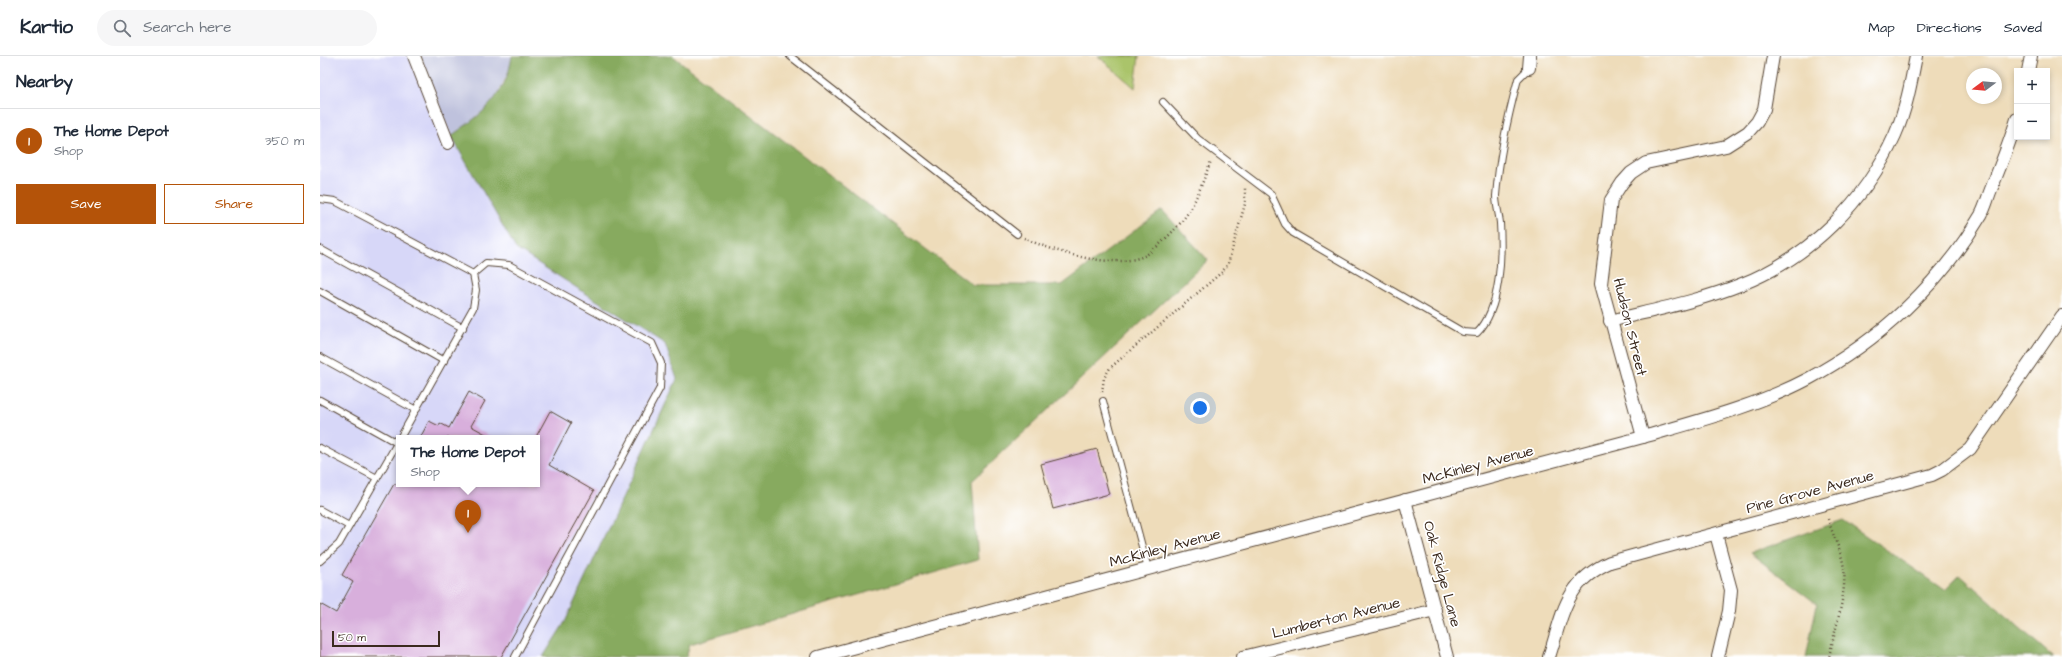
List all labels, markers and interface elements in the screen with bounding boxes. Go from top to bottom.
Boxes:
search box [97,10,377,46]
text: Kartio [20,14,73,41]
icon: search [111,17,133,39]
text: Search here [143,17,231,38]
text: Map [1868,18,1895,38]
text: Directions [1917,18,1982,38]
text: Saved [2004,18,2042,38]
north arrow [1966,68,2002,104]
map controls [2014,68,2050,140]
button: + [2014,68,2050,104]
text: Nearby [16,70,73,94]
button: − [2014,104,2050,140]
text: The Home Depot [54,121,169,142]
text: 1 [28,132,30,150]
text: 350 m [265,132,304,150]
text: Shop [54,142,83,160]
button: Save [16,184,156,224]
button: Share [164,184,304,224]
street label: Hudson Street [1608,276,1652,378]
your location [1190,398,1210,418]
popup [396,435,540,487]
street label: McKinley Avenue [1420,440,1536,491]
text: The Home Depot [411,442,525,463]
text: Shop [411,463,440,481]
street label: Pine Grove Avenue [1744,465,1876,519]
pin: 1 [455,500,481,533]
street label: Oak Ridge Lane [1417,519,1466,630]
street label: McKinley Avenue [1107,523,1223,574]
street label: Lumberton Avenue [1270,592,1402,644]
scale bar [332,629,440,648]
text: 50 m [338,630,366,645]

